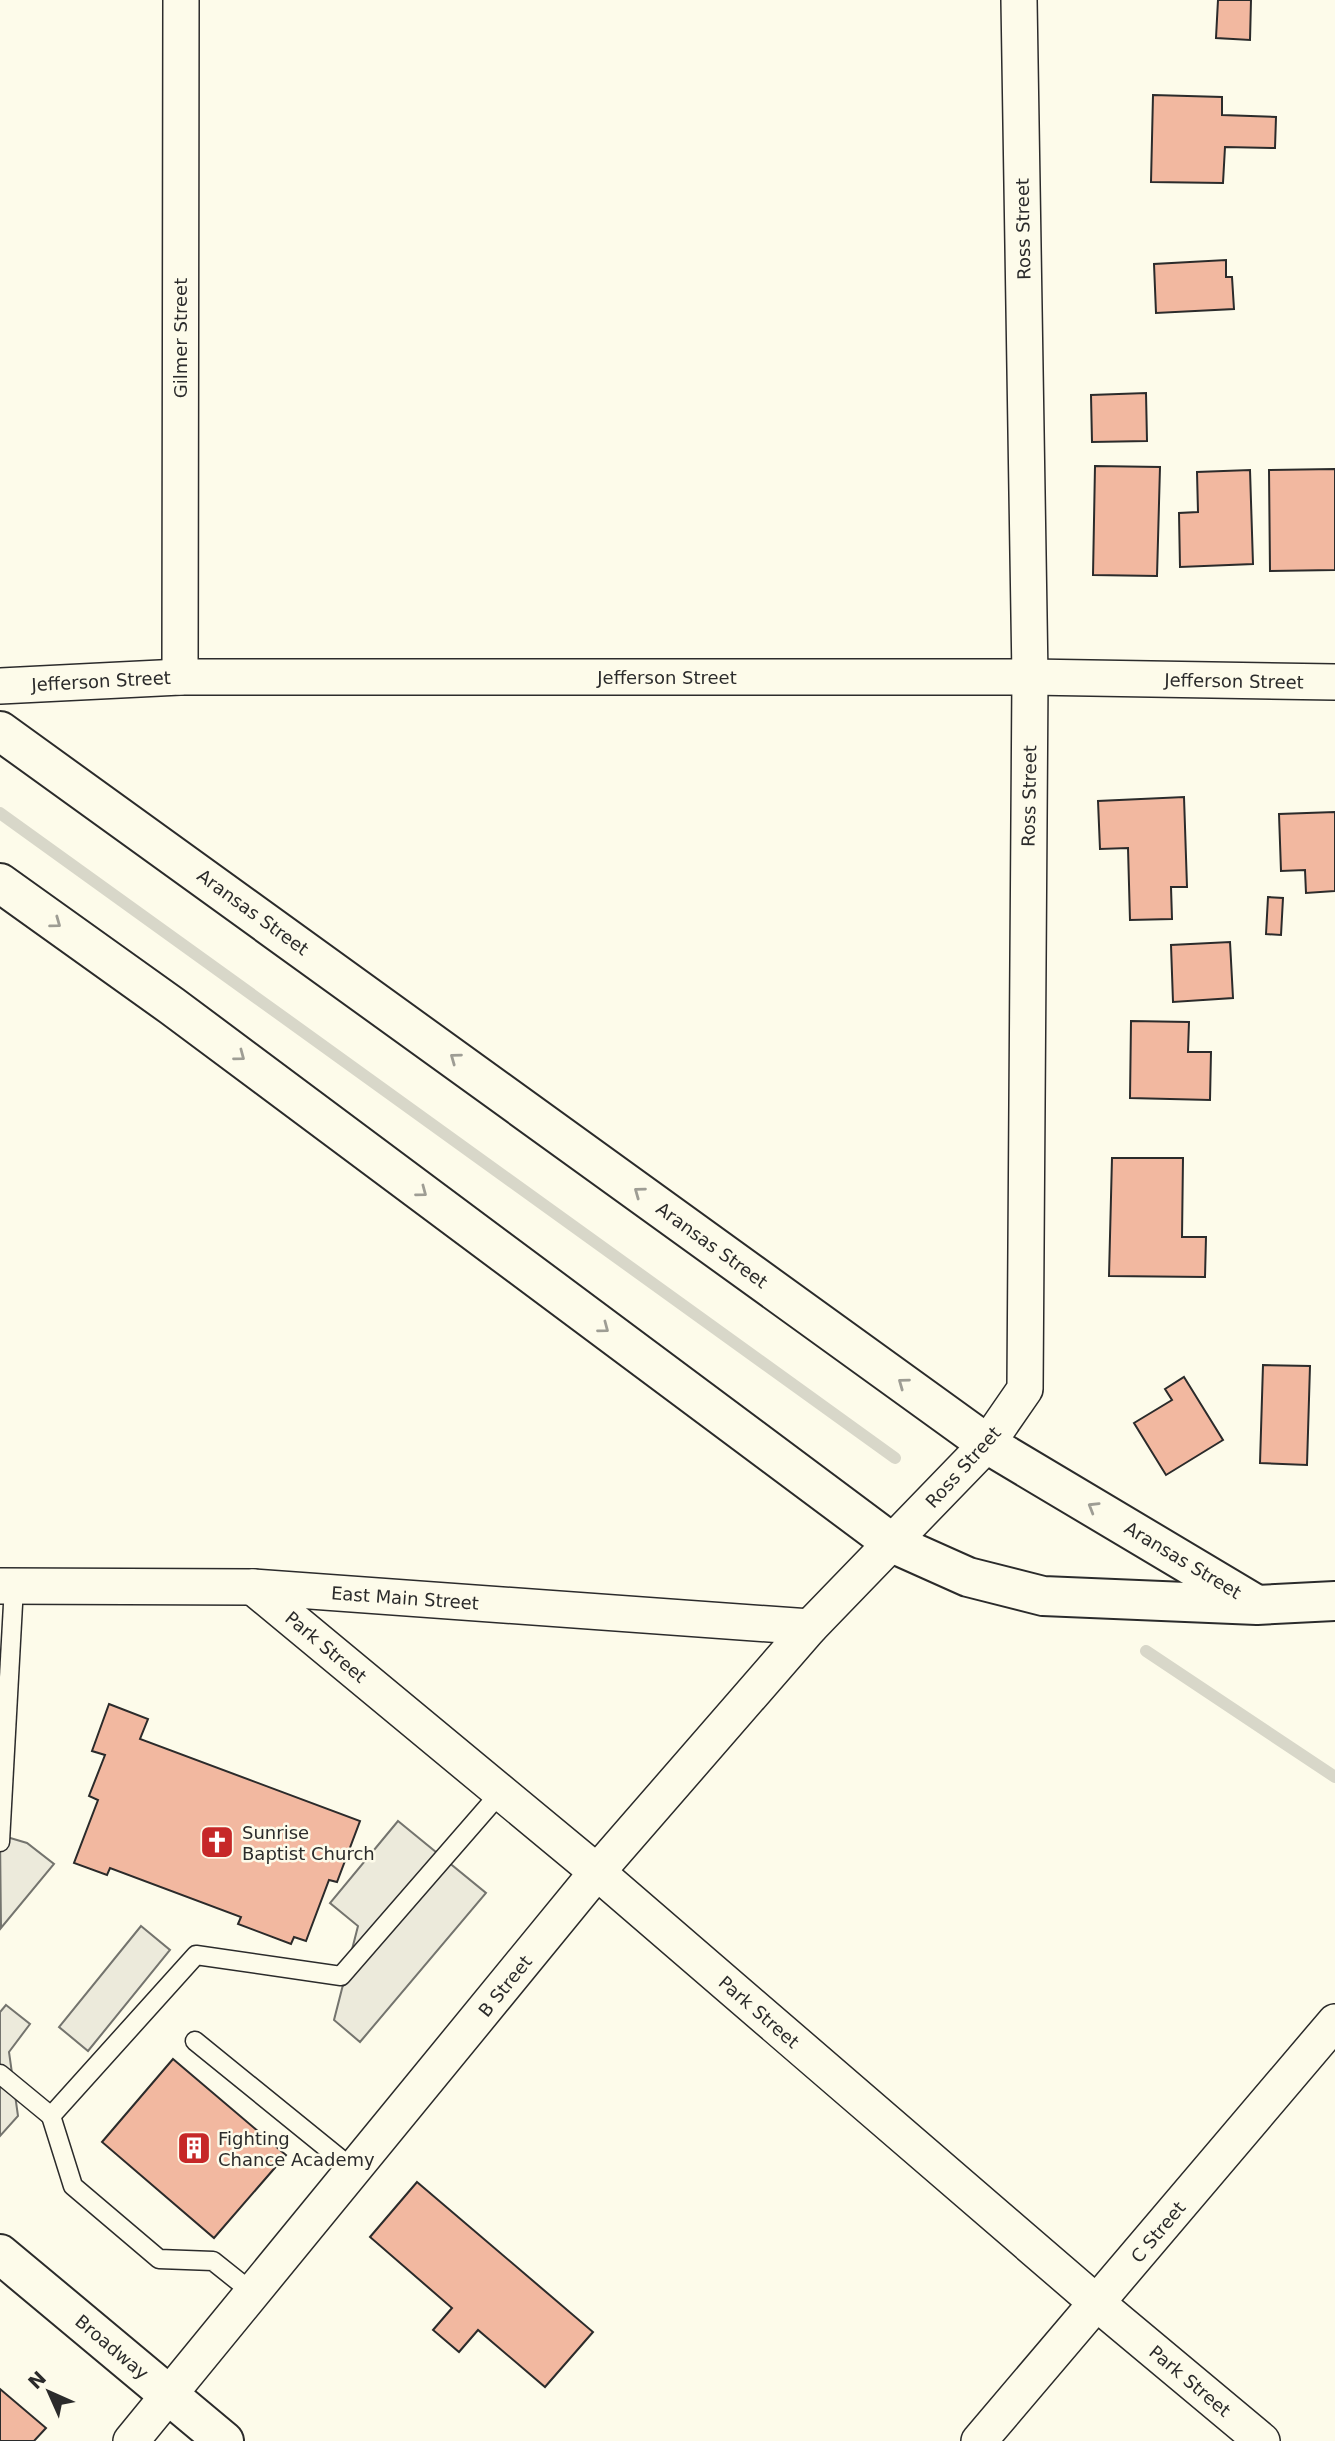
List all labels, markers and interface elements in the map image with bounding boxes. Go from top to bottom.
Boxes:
street label: Ross Street [1012,178,1034,280]
street label: Gilmer Street [170,278,191,398]
street label: Jefferson Street [30,667,171,695]
street label: Jefferson Street [596,667,737,688]
street label: Jefferson Street [1163,669,1304,693]
street label: Ross Street [1018,745,1040,847]
street label: Aransas Street [193,865,313,959]
one-way arrow [48,915,60,927]
one-way arrow [232,1048,244,1061]
one-way arrow [450,1054,463,1067]
one-way arrow [414,1184,427,1197]
one-way arrow [634,1188,647,1200]
street label: Aransas Street [652,1198,772,1292]
one-way arrow [597,1320,609,1332]
one-way arrow [898,1379,911,1391]
street label: Ross Street [921,1422,1005,1512]
one-way arrow [1088,1502,1101,1515]
street label: Aransas Street [1121,1517,1245,1603]
street label: East Main Street [330,1582,480,1614]
street label: Park Street [281,1607,371,1687]
place label: Sunrise Baptist Church [242,1822,375,1864]
church icon: Sunrise Baptist Church [198,1823,236,1861]
street label: B Street [474,1951,536,2021]
street label: Park Street [715,1971,803,2053]
place label: Fighting Chance Academy [218,2128,375,2170]
building icon: Fighting Chance Academy [175,2129,213,2167]
street label: C Street [1126,2197,1190,2267]
street label: Broadway [71,2310,153,2384]
street label: Park Street [1145,2341,1235,2421]
north arrow [14,2357,84,2427]
text: N [24,2367,50,2393]

